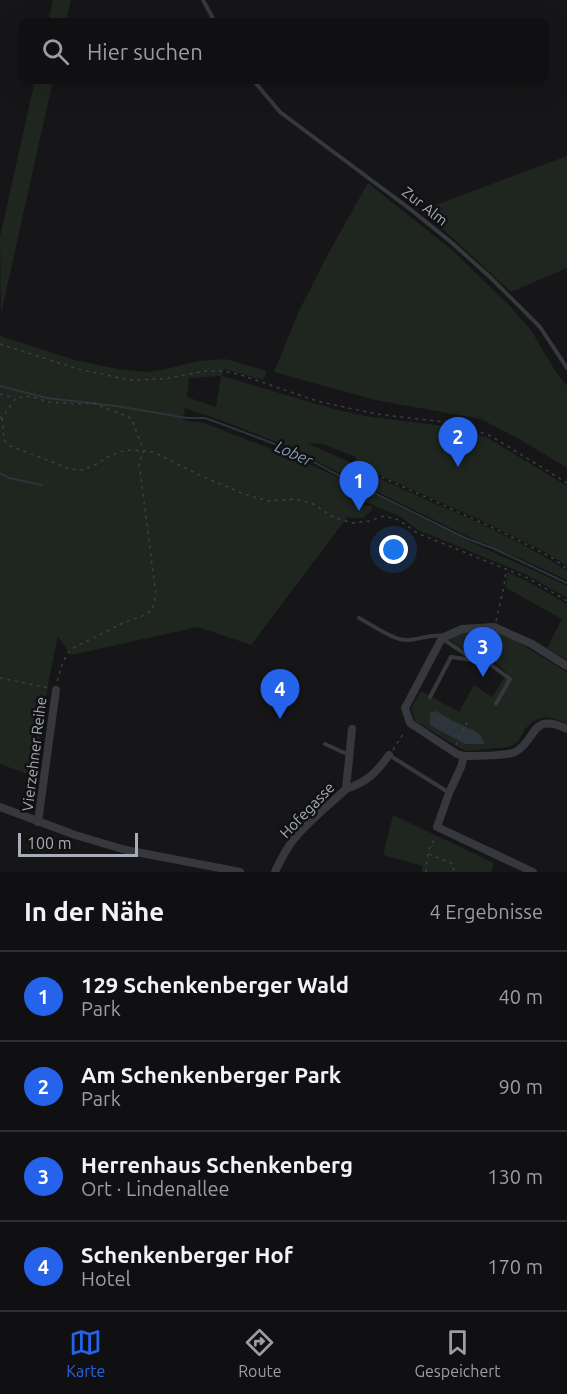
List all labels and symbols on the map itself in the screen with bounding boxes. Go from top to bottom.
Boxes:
street label: Zur Alm [399,183,451,229]
pin: 2 [438,418,478,467]
water label: Lober [273,437,316,469]
pin: 1 [340,462,378,511]
your location [379,535,408,564]
pin: 3 [464,628,502,677]
pin: 4 [260,670,300,719]
street label: Vierzehner Reihe [19,696,49,812]
street label: Hofegasse [276,779,338,841]
scale bar [18,830,138,858]

